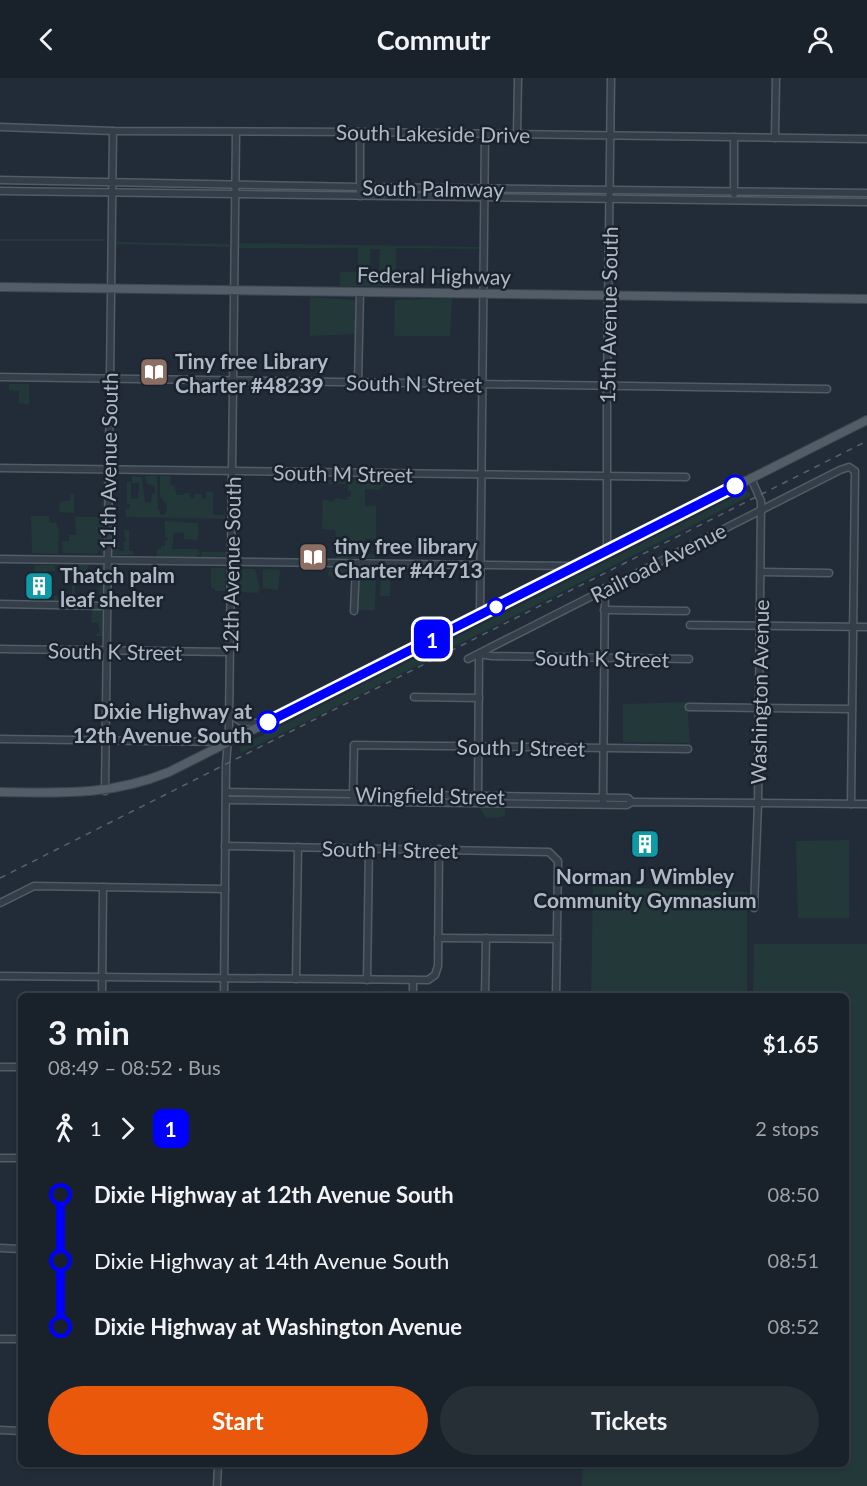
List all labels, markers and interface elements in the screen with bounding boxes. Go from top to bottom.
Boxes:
icon: back [30,23,63,56]
text: Commutr [377,23,490,56]
icon: person [804,23,837,56]
street label: South Lakeside Drive [336,119,530,147]
street label: South Palmway [362,174,504,202]
street label: 15th Avenue South [594,226,622,404]
street label: Federal Highway [357,261,511,289]
place label: Tiny free Library Charter #48239 [175,348,329,397]
library icon: Tiny free Library Charter #48239 [138,356,170,388]
street label: South N Street [346,369,483,397]
street label: 11th Avenue South [94,372,122,550]
street label: South M Street [273,459,414,487]
unlabelled marker [724,475,746,497]
street label: 12th Avenue South [217,476,245,654]
street label: Railroad Avenue [586,517,730,607]
place label: tiny free library Charter #44713 [334,533,483,582]
library icon: tiny free library Charter #44713 [297,541,329,573]
place label: Thatch palm leaf shelter [60,562,175,611]
building icon: Thatch palm leaf shelter [23,570,55,602]
unlabelled marker [487,598,505,616]
street label: Washington Avenue [745,599,773,785]
line badge: 1 [412,620,452,658]
text: 1 [426,627,438,652]
street label: South K Street [48,637,183,665]
street label: South K Street [535,644,670,672]
place label: Dixie Highway at 12th Avenue South [73,698,252,747]
marker: Dixie Highway at 12th Avenue South [257,711,279,733]
street label: South J Street [457,733,586,761]
street label: Wingfield Street [355,781,506,809]
building icon: Norman J Wimbley Community Gymnasium [629,828,661,860]
street label: South H Street [322,835,459,863]
place label: Norman J Wimbley Community Gymnasium [533,863,757,912]
text: 3 min [48,1012,130,1052]
text: $1.65 [763,1031,819,1058]
text: 08:49 – 08:52 · Bus [48,1055,221,1079]
icon: walk [48,1112,81,1145]
icon: forward [111,1112,144,1145]
text: 1 [90,1116,102,1140]
text: 1 [165,1116,177,1141]
text: 2 stops [755,1116,819,1140]
text: Dixie Highway at 12th Avenue South [94,1181,454,1208]
text: 08:50 [768,1182,819,1206]
text: Dixie Highway at 14th Avenue South [94,1247,449,1274]
text: 08:51 [768,1248,819,1272]
text: Dixie Highway at Washington Avenue [94,1313,462,1340]
text: 08:52 [768,1314,819,1338]
button: Start [48,1386,428,1455]
button: Tickets [440,1386,819,1455]

